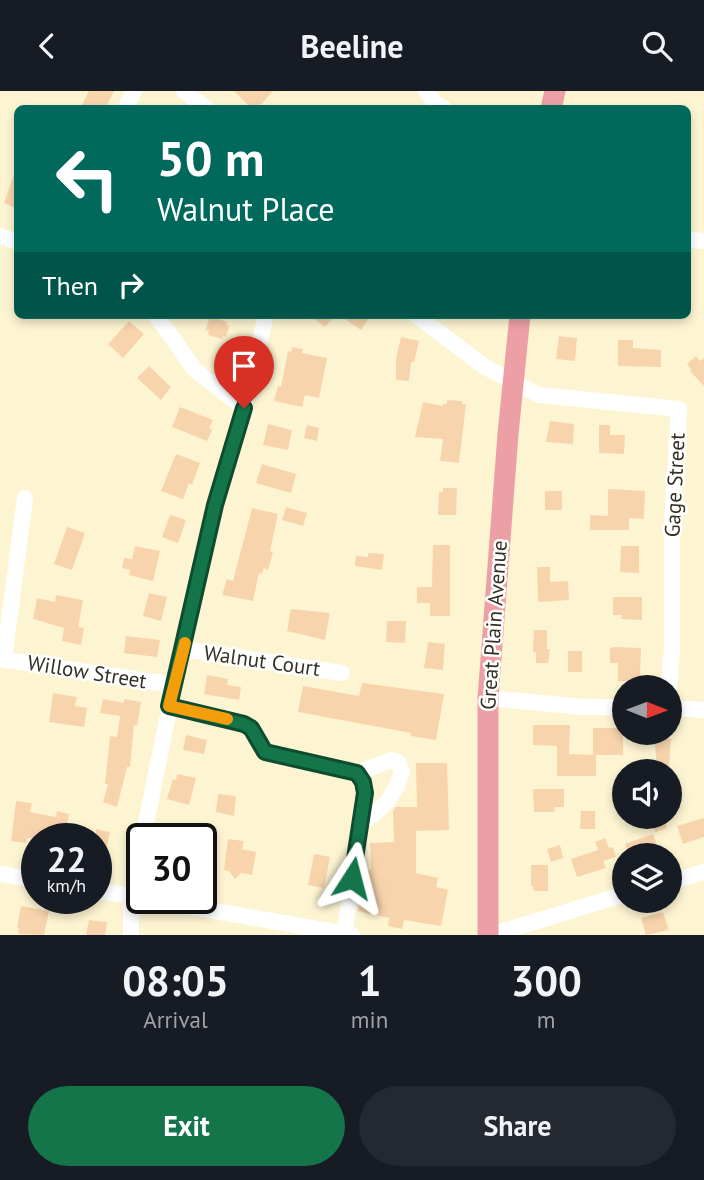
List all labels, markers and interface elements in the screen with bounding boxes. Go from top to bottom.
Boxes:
text: Beeline [301,25,403,67]
icon: back [28,27,66,65]
icon: search [638,27,676,65]
text: 50 m [157,126,264,190]
icon: left [42,133,133,224]
text: Walnut Place [157,188,335,230]
icon: right [112,266,150,304]
text: Then [42,269,98,302]
pin [214,336,274,408]
icon: arrive [225,347,263,385]
street label: Gage Street [658,432,691,538]
street label: Great Plain Avenue [474,539,513,711]
street label: Walnut Court [202,639,322,682]
street label: Willow Street [25,649,149,694]
north arrow [612,675,682,745]
map controls [612,675,682,913]
button: sound [612,759,682,829]
speed limit sign: 30 [126,823,217,914]
text: 22 [47,836,86,882]
position arrow [315,841,389,915]
button: layers [612,843,682,913]
text: km/h [47,874,86,897]
text: 08:05 [122,953,229,1008]
text: 1 [358,953,381,1008]
text: 300 [510,953,582,1008]
text: Arrival [143,1005,208,1034]
text: min [351,1005,388,1034]
text: m [537,1005,555,1034]
button: Exit [28,1086,345,1166]
button: Share [359,1086,676,1166]

